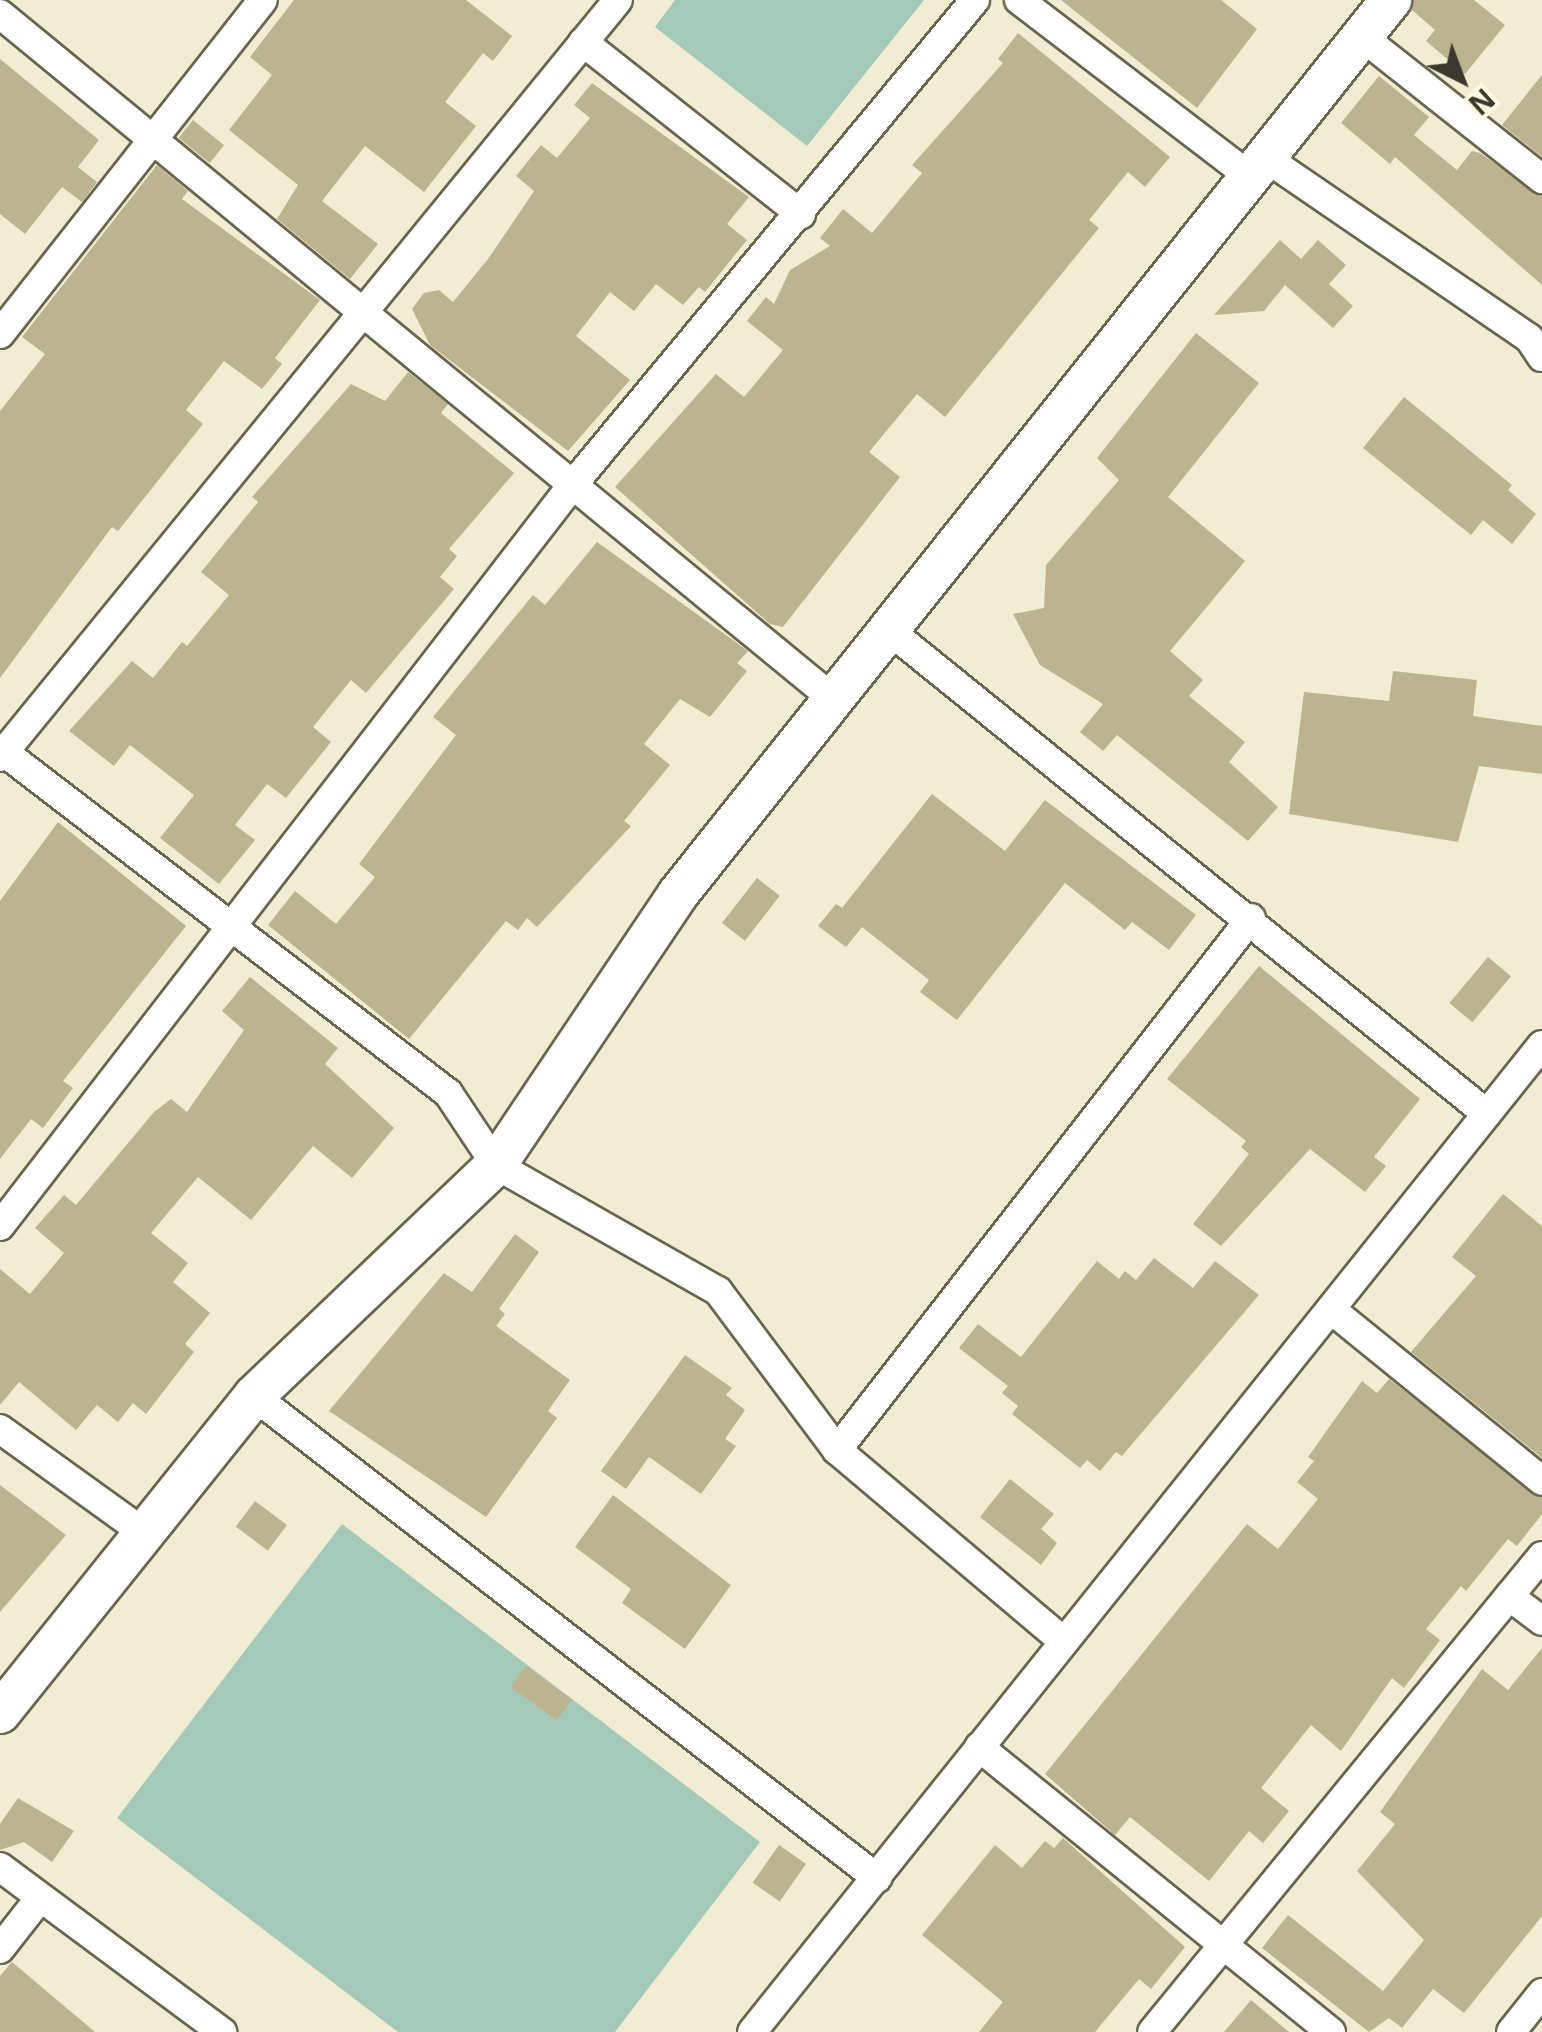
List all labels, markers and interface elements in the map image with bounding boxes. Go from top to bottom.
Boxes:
north arrow [1412,30,1512,130]
text: N [1461,81,1503,124]

